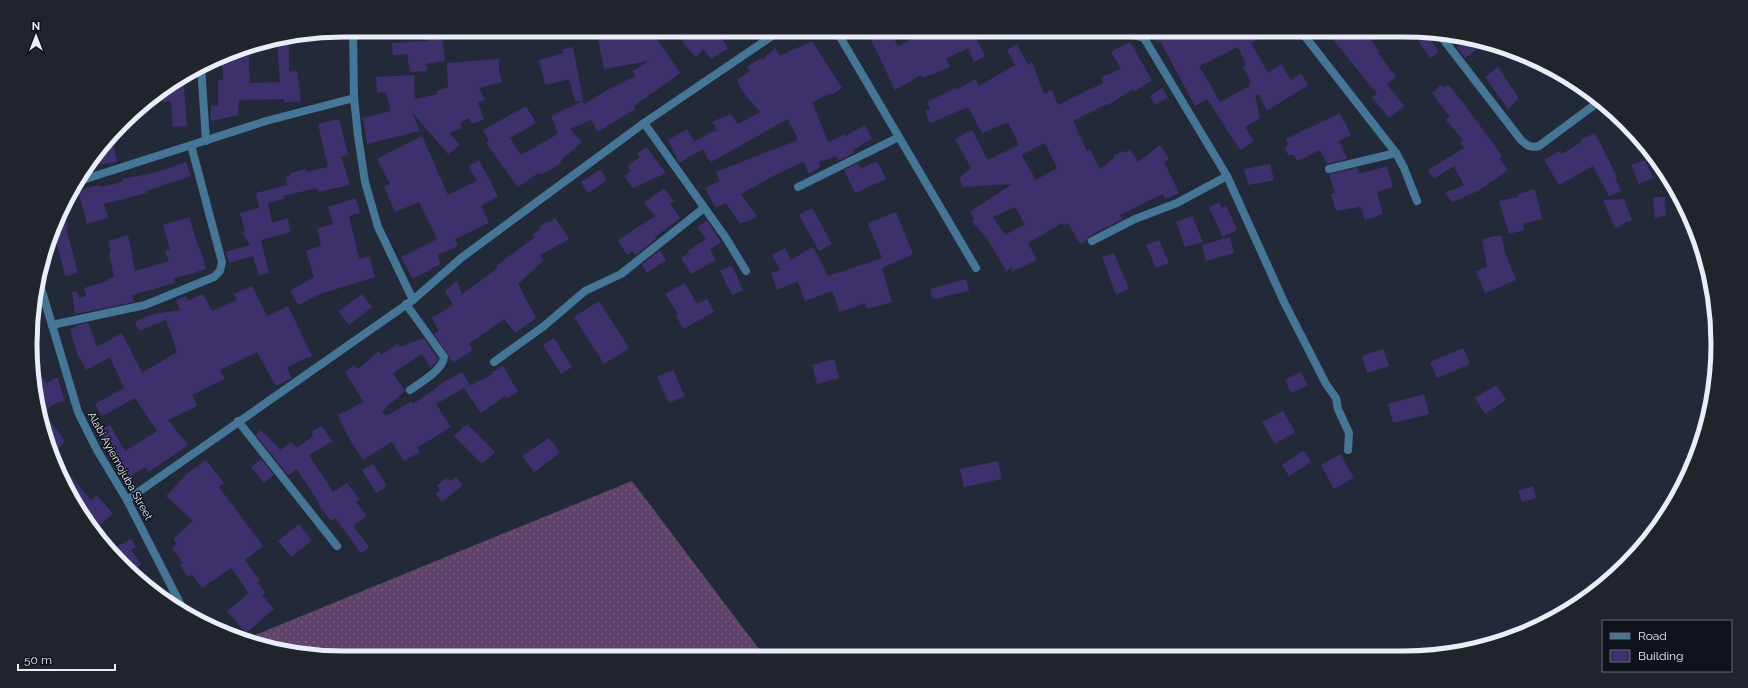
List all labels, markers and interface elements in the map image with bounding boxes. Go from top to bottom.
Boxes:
north arrow [16,16,56,56]
text: N [32,20,40,33]
street label: Alabi Ayiemojuba Street [85,410,155,523]
legend [1602,620,1732,672]
text: Road [1638,629,1667,643]
scale bar [18,646,115,672]
text: Building [1638,649,1684,663]
text: 50 m [24,653,52,667]

